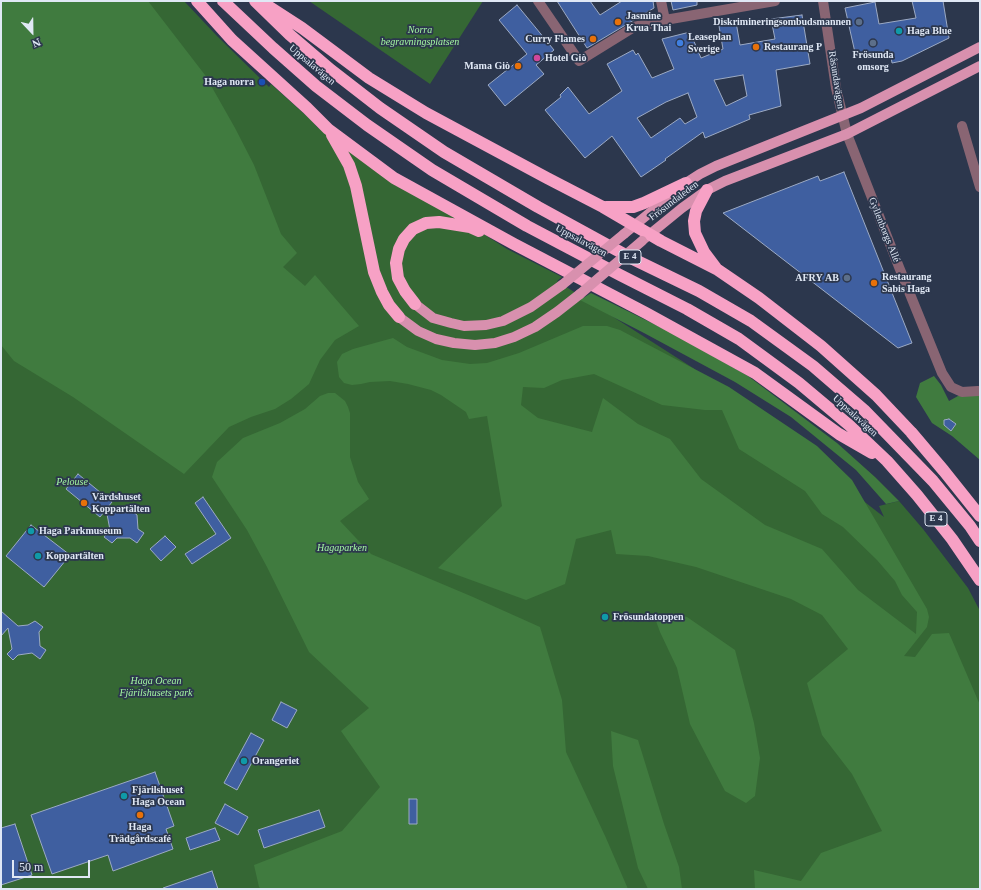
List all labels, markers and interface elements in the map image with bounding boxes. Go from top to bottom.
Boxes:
place label: Jasmine Krua Thai [626,10,671,34]
north arrow [12,12,52,52]
place label: Diskrimineringsombudsmannen [713,16,851,28]
marker: Jasmine Krua Thai [613,17,623,27]
marker: Diskrimineringsombudsmannen [854,17,864,27]
park label: Norra begravningsplatsen [381,24,459,48]
place label: Haga Blue [907,25,952,37]
marker: Haga Blue [894,26,904,36]
place label: Leaseplan Sverige [688,31,731,54]
place label: Curry Flames [525,33,585,45]
marker: Curry Flames [588,34,598,44]
text: N [31,36,42,50]
marker: Leaseplan Sverige [675,38,685,48]
marker: Frösunda omsorg [868,38,878,48]
place label: Restaurang P [764,41,822,53]
street label: Uppsalavägen [286,42,338,88]
marker: Restaurang P [751,42,761,52]
place label: Frösunda omsorg [852,49,894,72]
street label: Råsundavägen [826,50,846,110]
place label: Hotel Giò [545,52,586,64]
marker: Hotel Giò [532,53,542,63]
place label: Mama Giò [464,60,510,72]
marker: Mama Giò [513,61,523,71]
place label: Haga norra [204,76,254,88]
marker: Haga norra [257,77,267,87]
street label: Frösundaleden [647,178,701,224]
street label: Gyllenborgs Allé [866,196,902,264]
street label: Uppsalavägen [553,222,609,260]
road number: E 4 [619,250,641,264]
place label: Restaurang Sabis Haga [882,271,931,294]
place label: AFRY AB [795,272,839,284]
marker: AFRY AB [842,273,852,283]
marker: Restaurang Sabis Haga [869,278,879,288]
street label: Uppsalavägen [830,393,880,439]
park label: Pelouse [56,476,88,488]
place label: Värdshuset Koppartälten [92,491,150,514]
marker: Värdshuset Koppartälten [79,498,89,508]
road number: E 4 [925,512,947,526]
place label: Haga Parkmuseum [39,525,122,537]
marker: Haga Parkmuseum [26,526,36,536]
park label: Hagaparken [317,542,367,554]
place label: Koppartälten [46,550,104,562]
marker: Koppartälten [33,551,43,561]
place label: Frösundatoppen [613,611,684,623]
marker: Frösundatoppen [600,612,610,622]
park label: Haga Ocean Fjärilshusets park [119,675,193,698]
place label: Orangeriet [252,755,299,767]
marker: Orangeriet [239,756,249,766]
place label: Fjärilshuset Haga Ocean [132,784,184,808]
marker: Fjärilshuset Haga Ocean [119,791,129,801]
marker: Haga Trädgårdscafé [135,810,145,820]
place label: Haga Trädgårdscafé [109,821,171,844]
scale bar [14,852,92,878]
text: 50 m [19,860,43,874]

